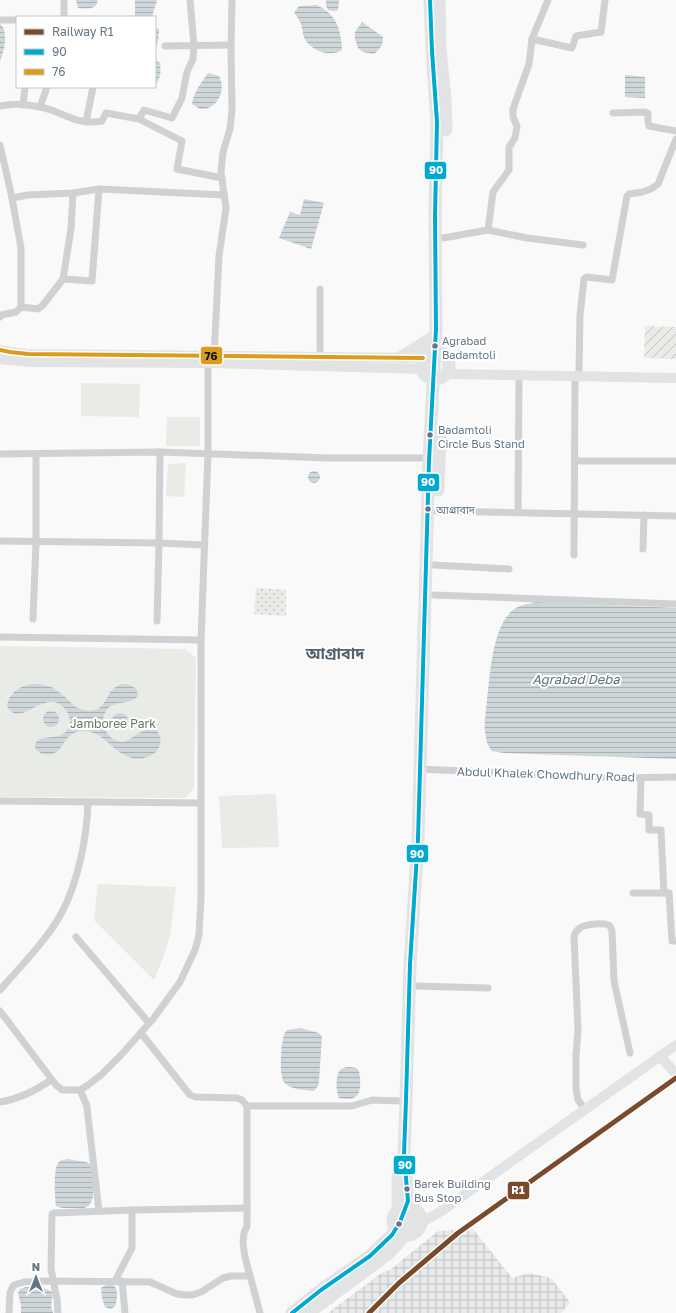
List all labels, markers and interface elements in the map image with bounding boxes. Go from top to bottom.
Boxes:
legend [16,16,156,88]
text: Railway R1 [52,24,114,39]
text: 90 [52,44,67,59]
text: 76 [52,64,66,79]
line badge: 90 [424,161,447,180]
text: 90 [429,163,443,176]
place label: Agrabad Badamtoli [442,334,496,361]
marker: Agrabad Badamtoli [430,341,440,351]
line badge: 76 [200,346,223,365]
text: 76 [205,349,218,362]
place label: Badamtoli Circle Bus Stand [438,423,525,450]
marker: Badamtoli Circle Bus Stand [425,430,435,440]
line badge: 90 [417,473,440,492]
text: 90 [421,475,435,488]
place label: আগ্রাবাদ [435,503,476,516]
marker: আগ্রাবাদ [423,504,433,514]
district label: আগ্রাবাদ [305,643,365,663]
water label: Agrabad Deba [532,671,620,687]
park label: Jamboree Park [70,716,156,731]
street label: Abdul Khalek Chowdhury Road [457,763,635,785]
line badge: 90 [406,844,429,863]
text: 90 [410,847,424,860]
line badge: 90 [393,1155,416,1175]
text: 90 [398,1158,412,1171]
place label: Barek Building Bus Stop [414,1177,491,1204]
line badge: R1 [507,1181,530,1200]
text: R1 [511,1183,525,1196]
marker: Barek Building Bus Stop [402,1184,412,1194]
unlabelled marker [394,1219,404,1229]
north arrow [16,1257,56,1297]
text: N [32,1260,40,1273]

